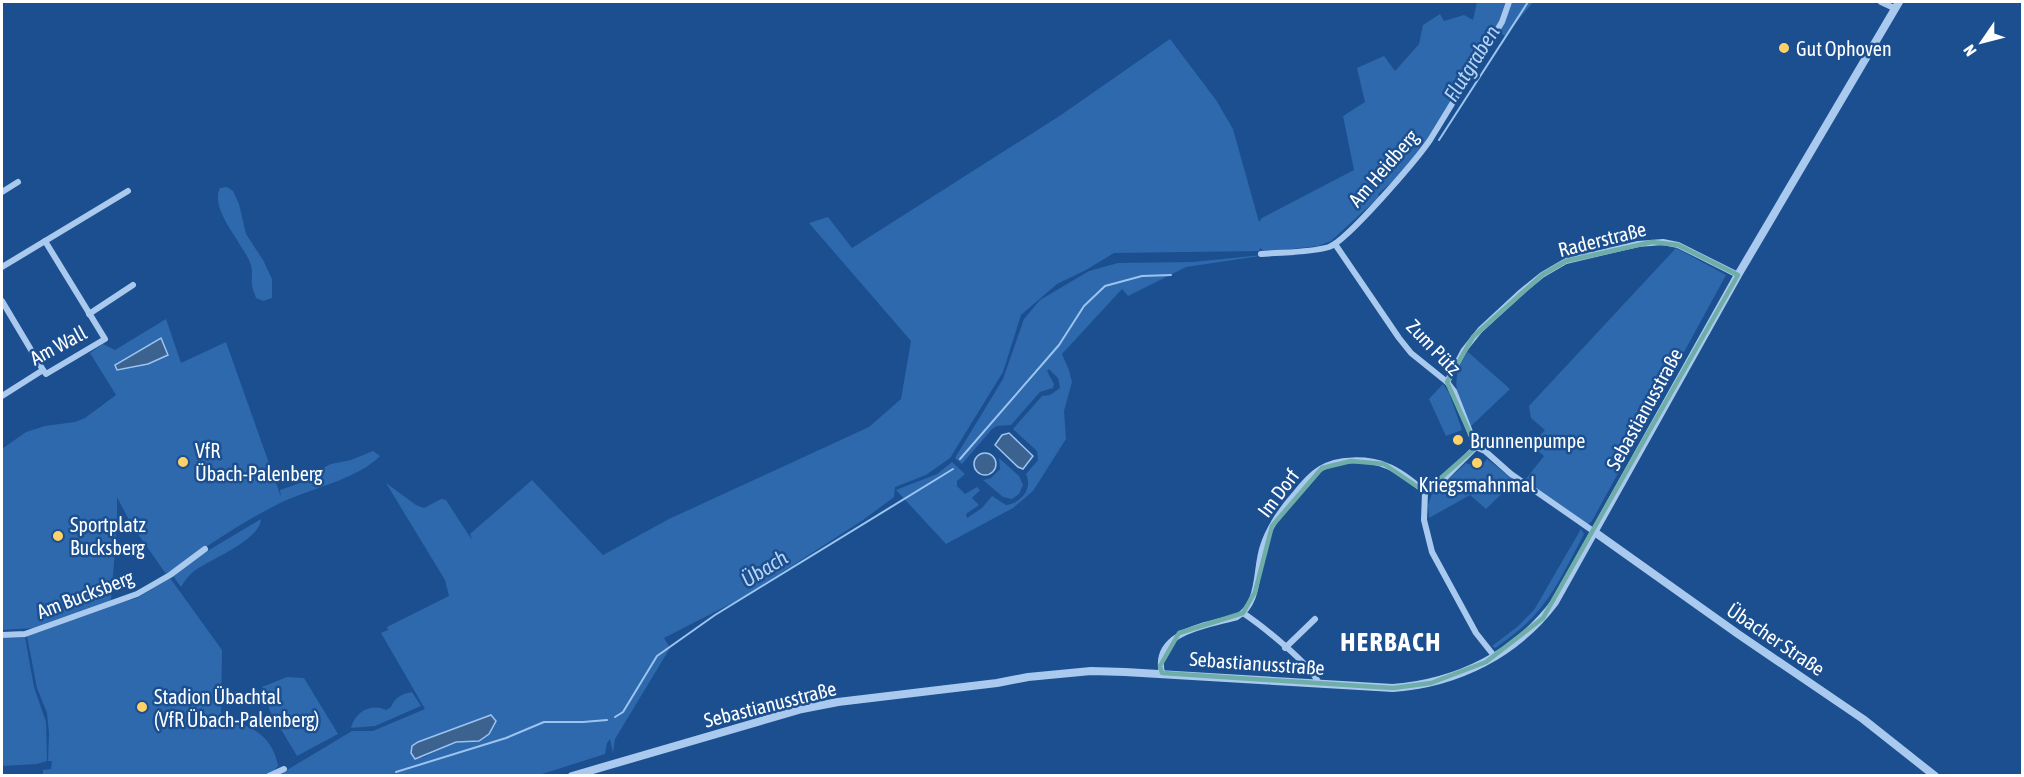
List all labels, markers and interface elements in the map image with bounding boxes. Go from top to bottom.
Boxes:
north arrow [1952,12,2012,72]
water label: Flutgraben [1438,21,1504,105]
place label: Gut Ophoven [1796,37,1892,60]
marker: Gut Ophoven [1777,41,1791,55]
text: N [1960,42,1980,60]
street label: Am Heidberg [1343,125,1423,211]
street label: Raderstraße [1556,217,1648,261]
street label: Zum Pütz [1402,314,1466,380]
street label: Am Wall [26,320,91,369]
street label: Sebastianusstraße [1601,344,1687,474]
place label: Brunnenpumpe [1470,429,1585,452]
marker: Brunnenpumpe [1451,433,1465,447]
place label: VfR Übach-Palenberg [195,439,323,485]
marker: VfR Übach-Palenberg [176,455,190,469]
marker: Kriegsmahnmal [1470,456,1484,470]
street label: Im Dorf [1253,464,1304,522]
place label: Kriegsmahnmal [1418,473,1536,496]
place label: Sportplatz Bucksberg [70,513,146,559]
marker: Sportplatz Bucksberg [51,529,65,543]
water label: Übach [736,545,792,591]
street label: Am Bucksberg [33,565,137,623]
street label: Übacher Straße [1723,598,1829,680]
district label: HERBACH [1340,627,1442,657]
street label: Sebastianusstraße [1189,647,1325,679]
street label: Sebastianusstraße [701,676,839,732]
place label: Stadion Übachtal (VfR Übach-Palenberg) [154,685,319,731]
marker: Stadion Übachtal (VfR Übach-Palenberg) [135,700,149,714]

